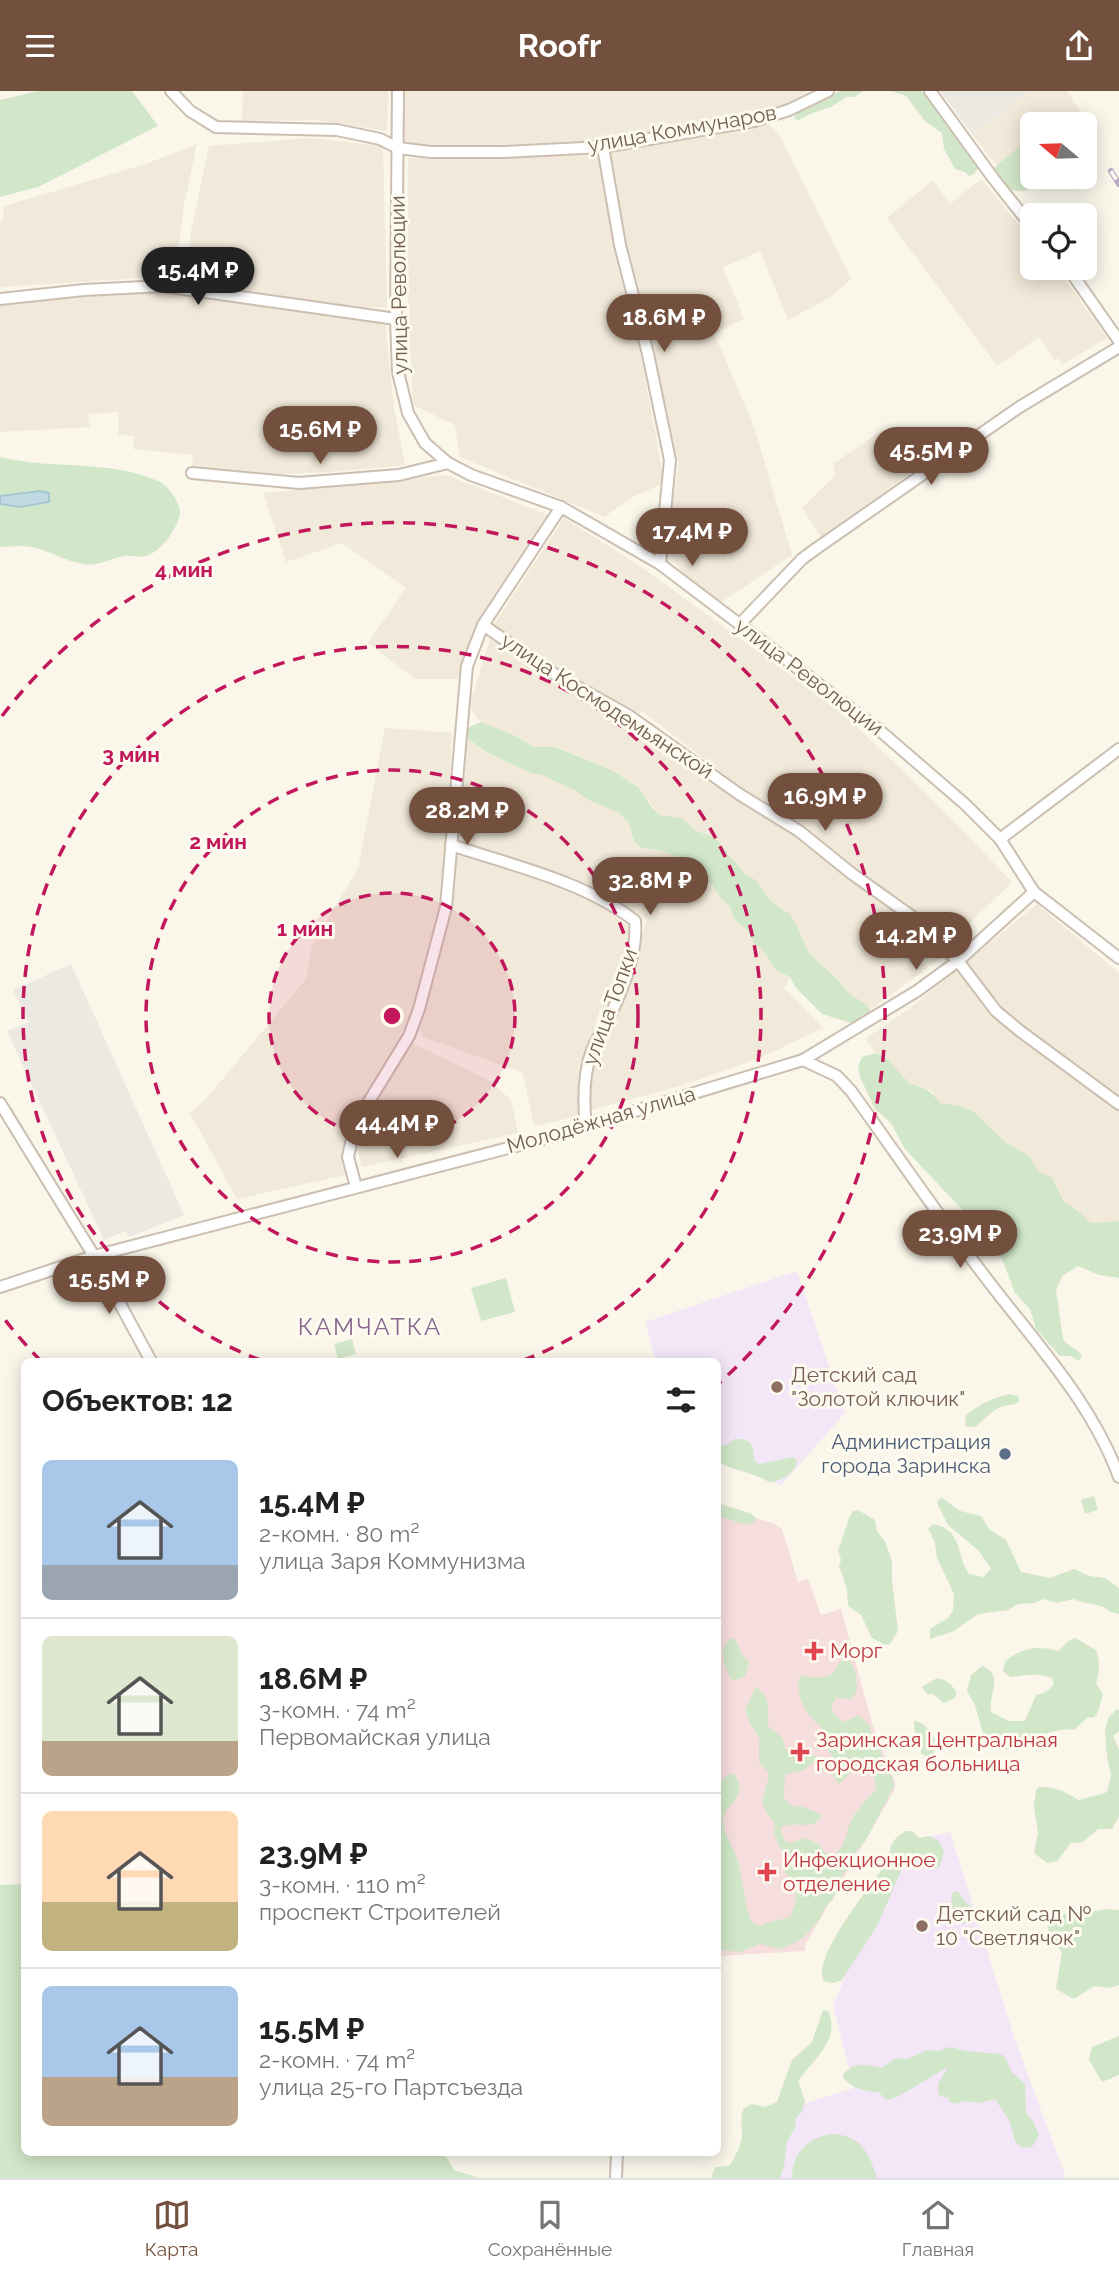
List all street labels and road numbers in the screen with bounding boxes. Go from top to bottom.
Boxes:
street label: улица Коммунаров [586,100,778,157]
street label: улица Революции [384,195,413,375]
street label: улица Революции [730,613,888,741]
street label: улица Космодемьянской [496,628,718,784]
street label: улица Топки [577,945,642,1069]
street label: Молодёжная улица [504,1081,698,1158]

